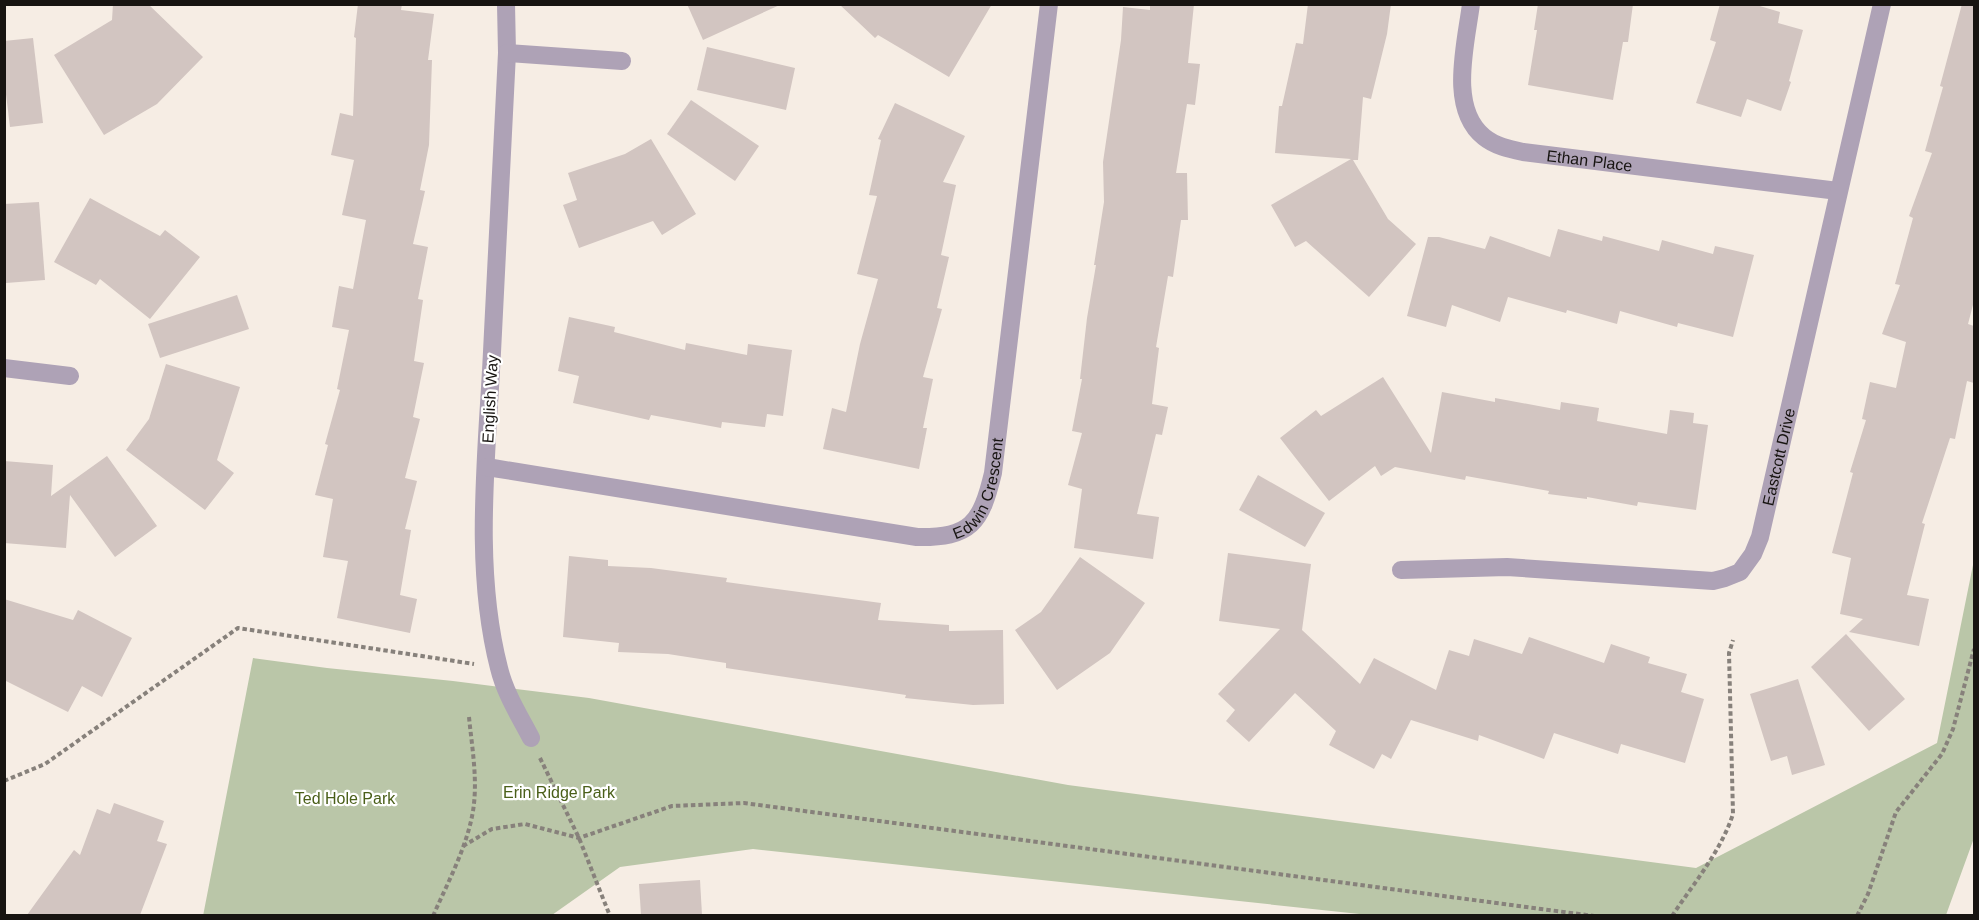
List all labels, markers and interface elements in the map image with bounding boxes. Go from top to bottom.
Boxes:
street label: Ethan Place [1546,146,1634,174]
street label: English Way [479,354,501,444]
street label: Eastcott Drive [1759,406,1798,507]
street label: Edwin Crescent [950,436,1006,542]
park label: Erin Ridge Park [503,784,616,801]
park label: Ted Hole Park [295,790,396,807]

